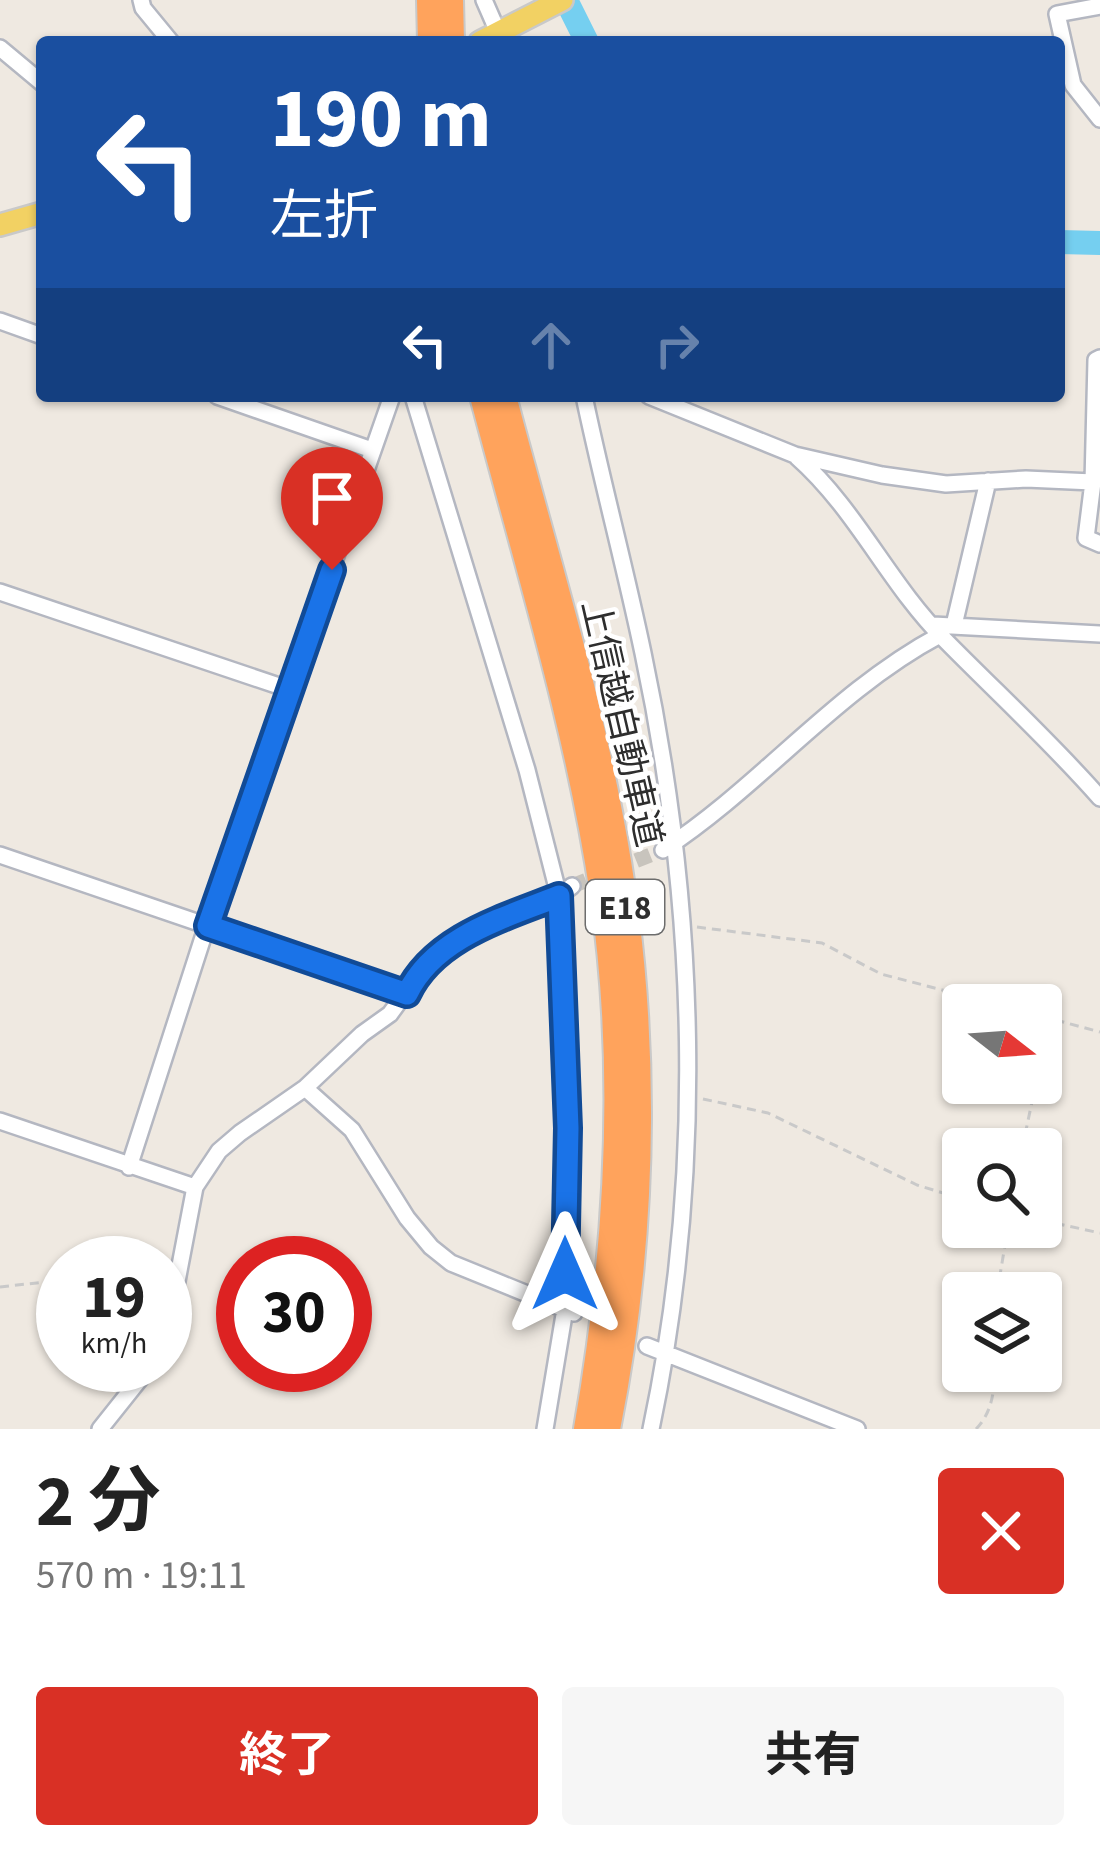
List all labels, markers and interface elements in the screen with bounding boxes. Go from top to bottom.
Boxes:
text: 190 m [270,60,492,180]
icon: left [72,84,228,240]
text: 左折 [270,179,378,256]
icon: left [392,312,458,378]
icon: ahead [518,312,584,378]
icon: right [644,312,710,378]
pin [281,447,383,570]
icon: arrive [299,465,365,531]
street label: 上信越自動車道 [568,595,675,852]
road number: E18 [586,880,664,934]
north arrow [942,984,1062,1104]
map controls [942,984,1062,1392]
button: search [942,1128,1062,1248]
position arrow [502,1211,628,1337]
speed limit sign: 30 [216,1236,372,1392]
text: 19 [82,1256,146,1341]
button: layers [942,1272,1062,1392]
text: km/h [81,1322,147,1365]
text: 2 分 [36,1451,160,1554]
button: close [938,1468,1064,1594]
text: 570 m · 19:11 [36,1548,247,1604]
button: 終了 [36,1687,538,1825]
button: 共有 [562,1687,1064,1825]

